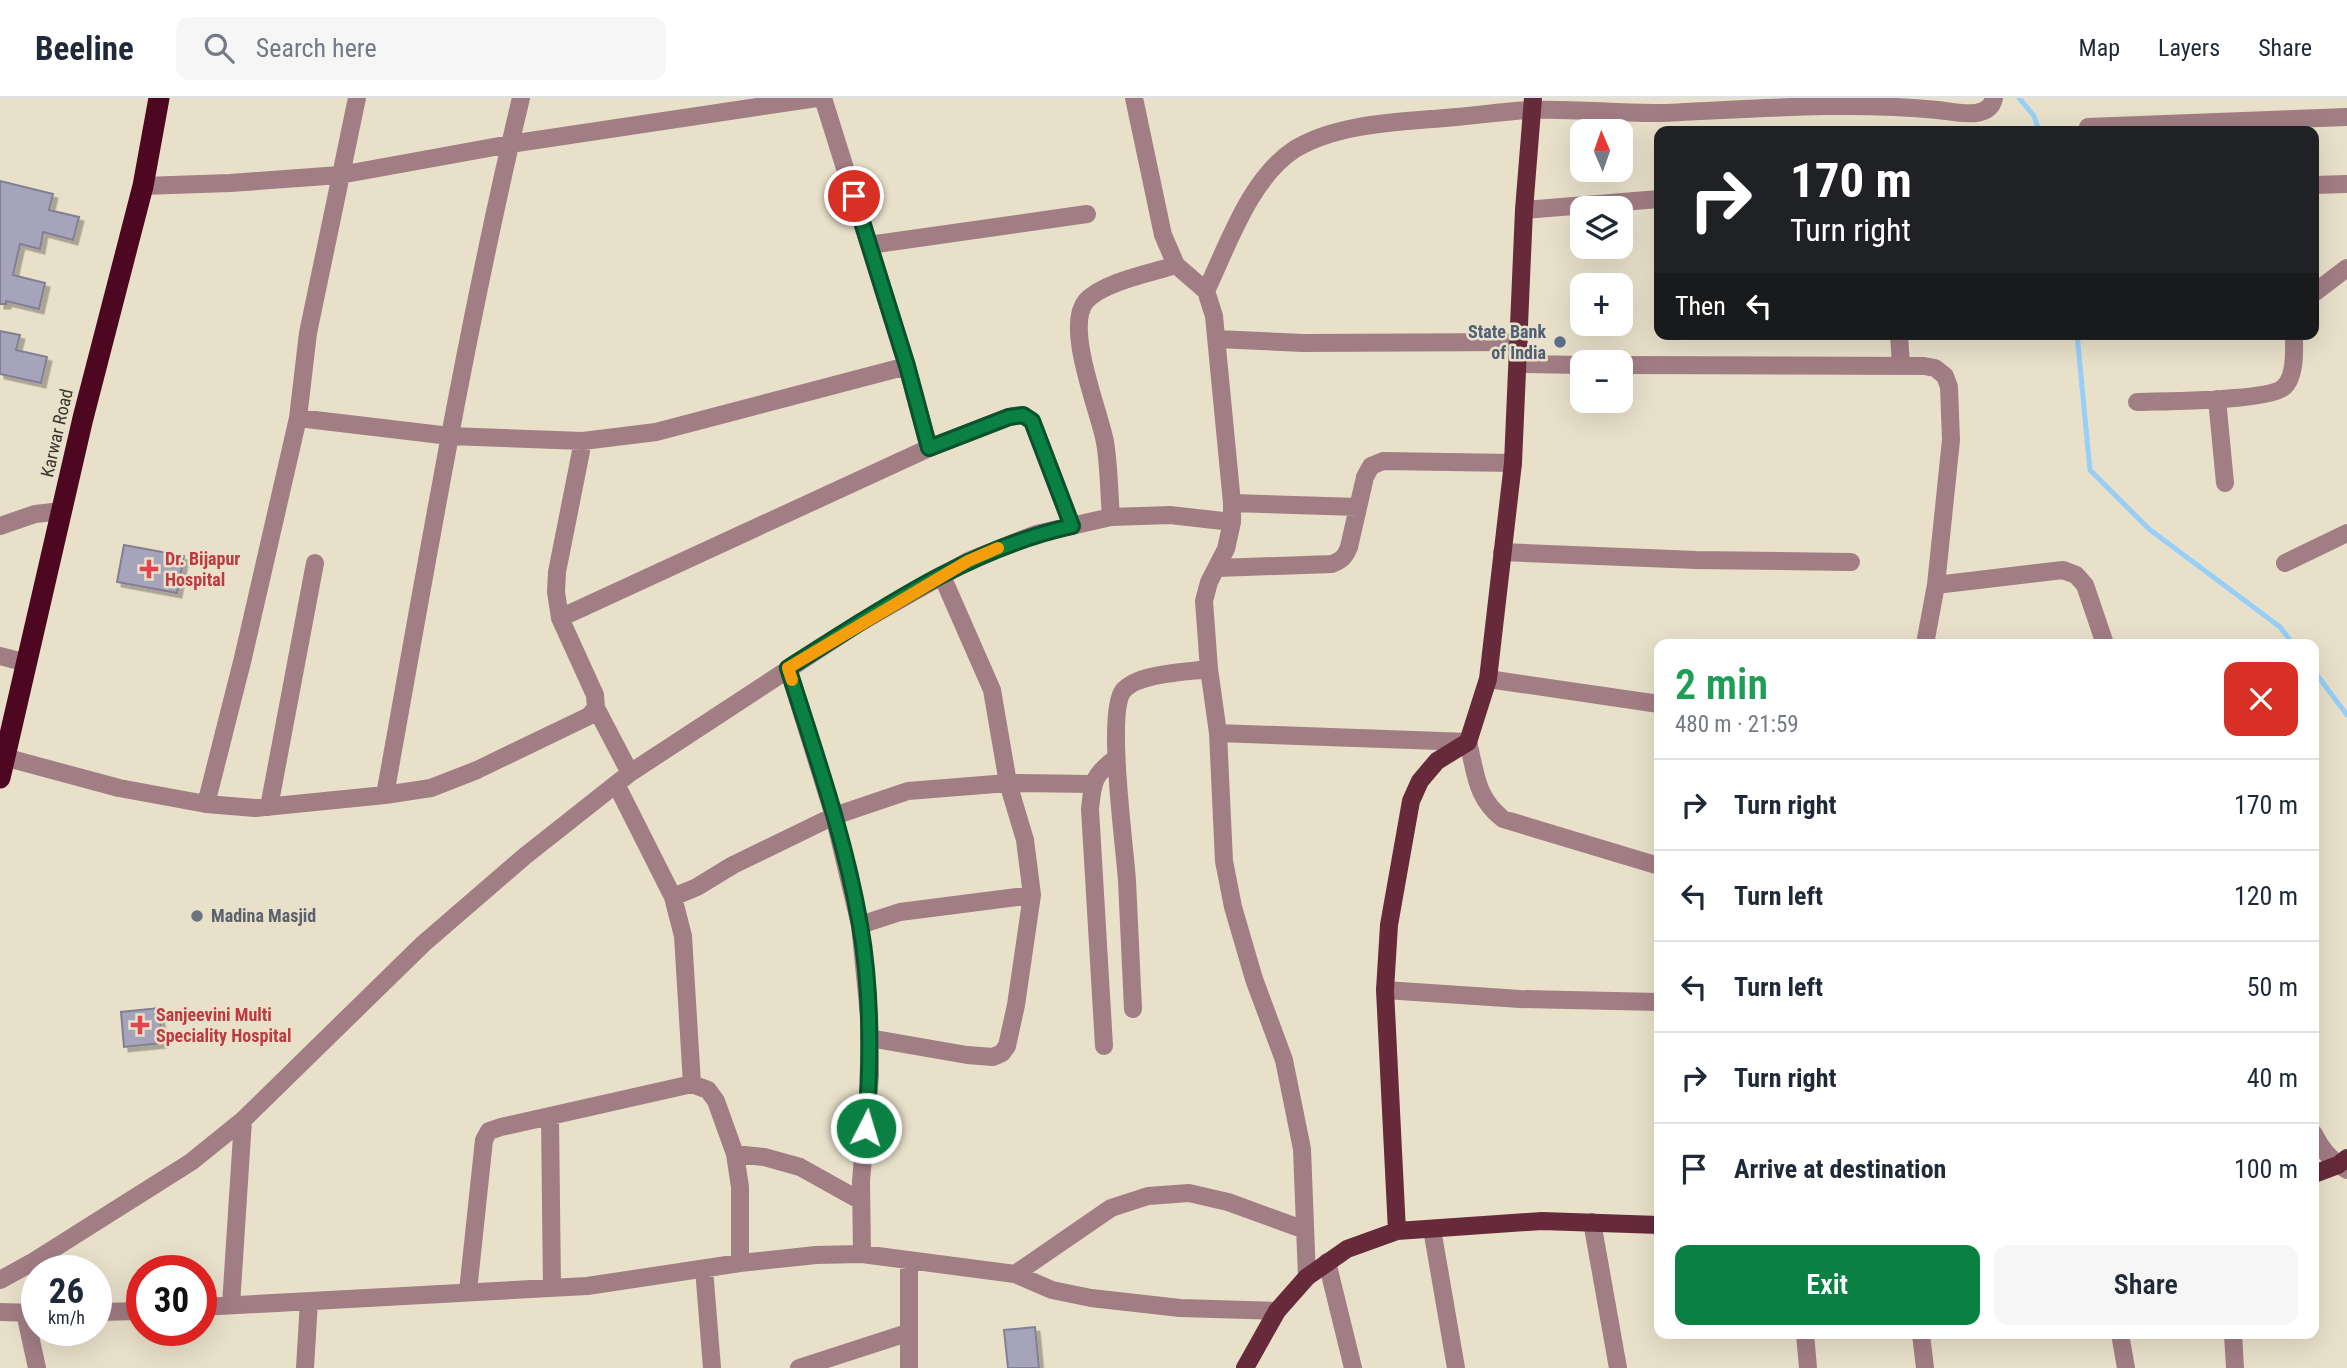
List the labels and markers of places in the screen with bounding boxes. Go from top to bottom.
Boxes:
pin [824,166,884,226]
place label: State Bank of India [1468,321,1546,363]
marker: State Bank of India [1552,334,1568,350]
place label: Dr. Bijapur Hospital [165,548,240,590]
marker: Dr. Bijapur Hospital [139,559,159,579]
place label: Madina Masjid [211,905,316,926]
marker: Madina Masjid [189,908,205,924]
place label: Sanjeevini Multi Speciality Hospital [156,1004,291,1046]
marker: Sanjeevini Multi Speciality Hospital [130,1015,150,1035]

